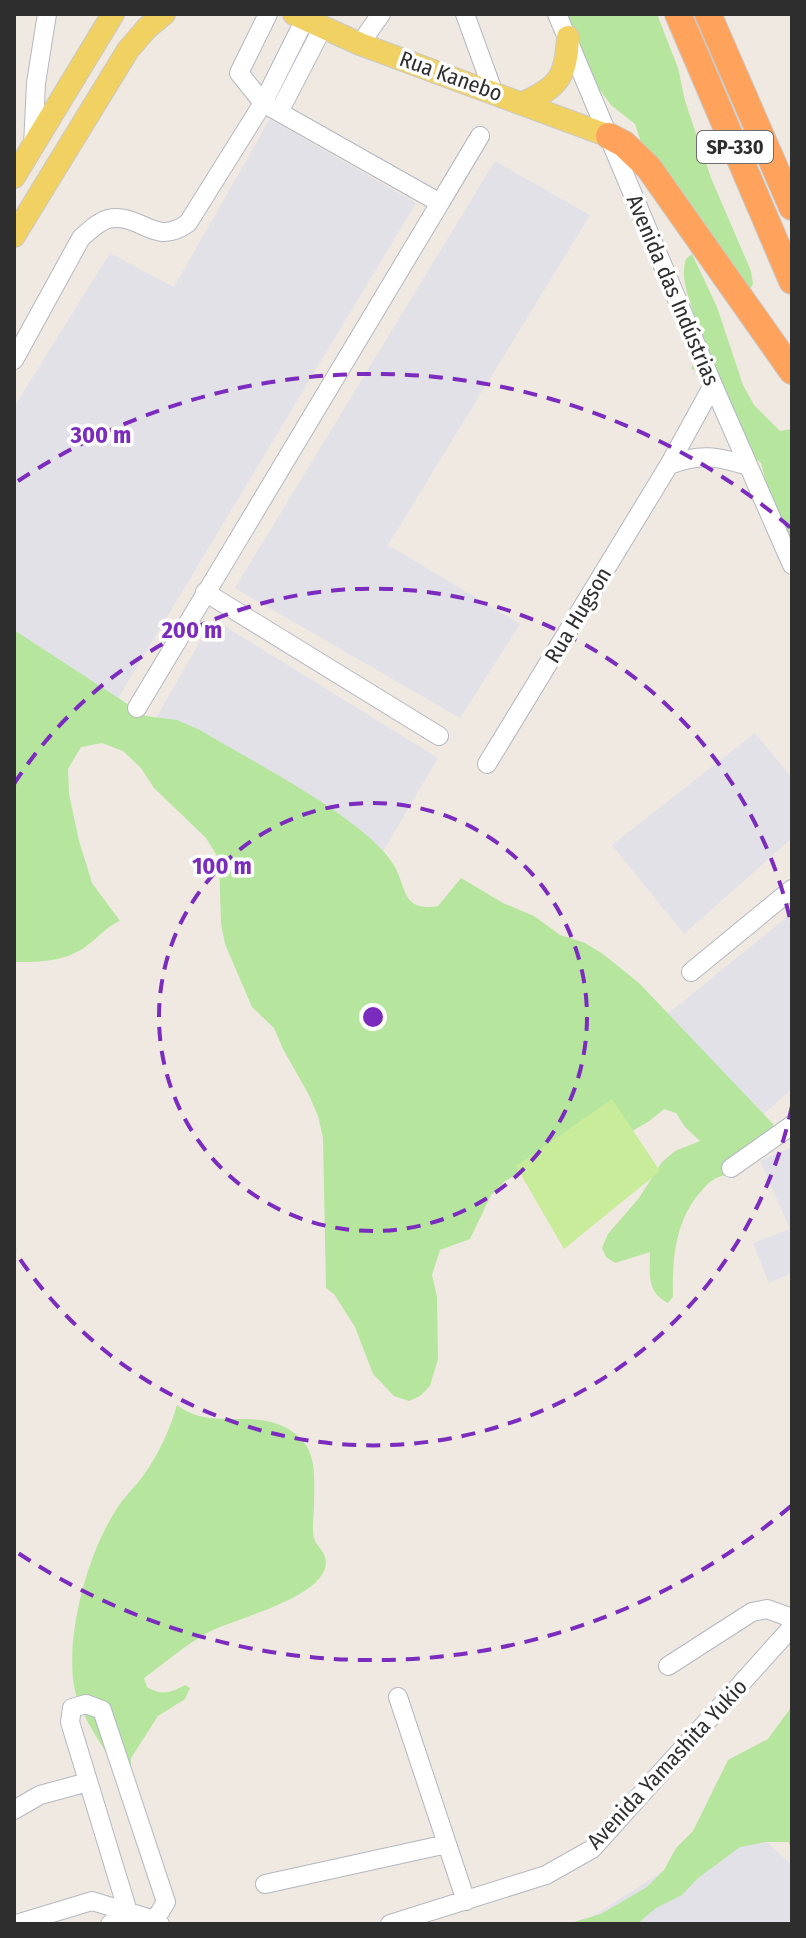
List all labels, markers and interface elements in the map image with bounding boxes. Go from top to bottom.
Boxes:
street label: Rua Kanebo [396,45,506,107]
road number: SP-330 [697,131,773,163]
street label: Avenida das Indústrias [621,191,725,389]
text: 300 m [70,421,131,449]
street label: Rua Hugson [539,562,617,668]
text: 200 m [161,616,222,644]
text: 100 m [192,852,252,880]
centre of rings [359,1003,387,1031]
street label: Avenida Yamashita Yukio [581,1673,753,1855]

